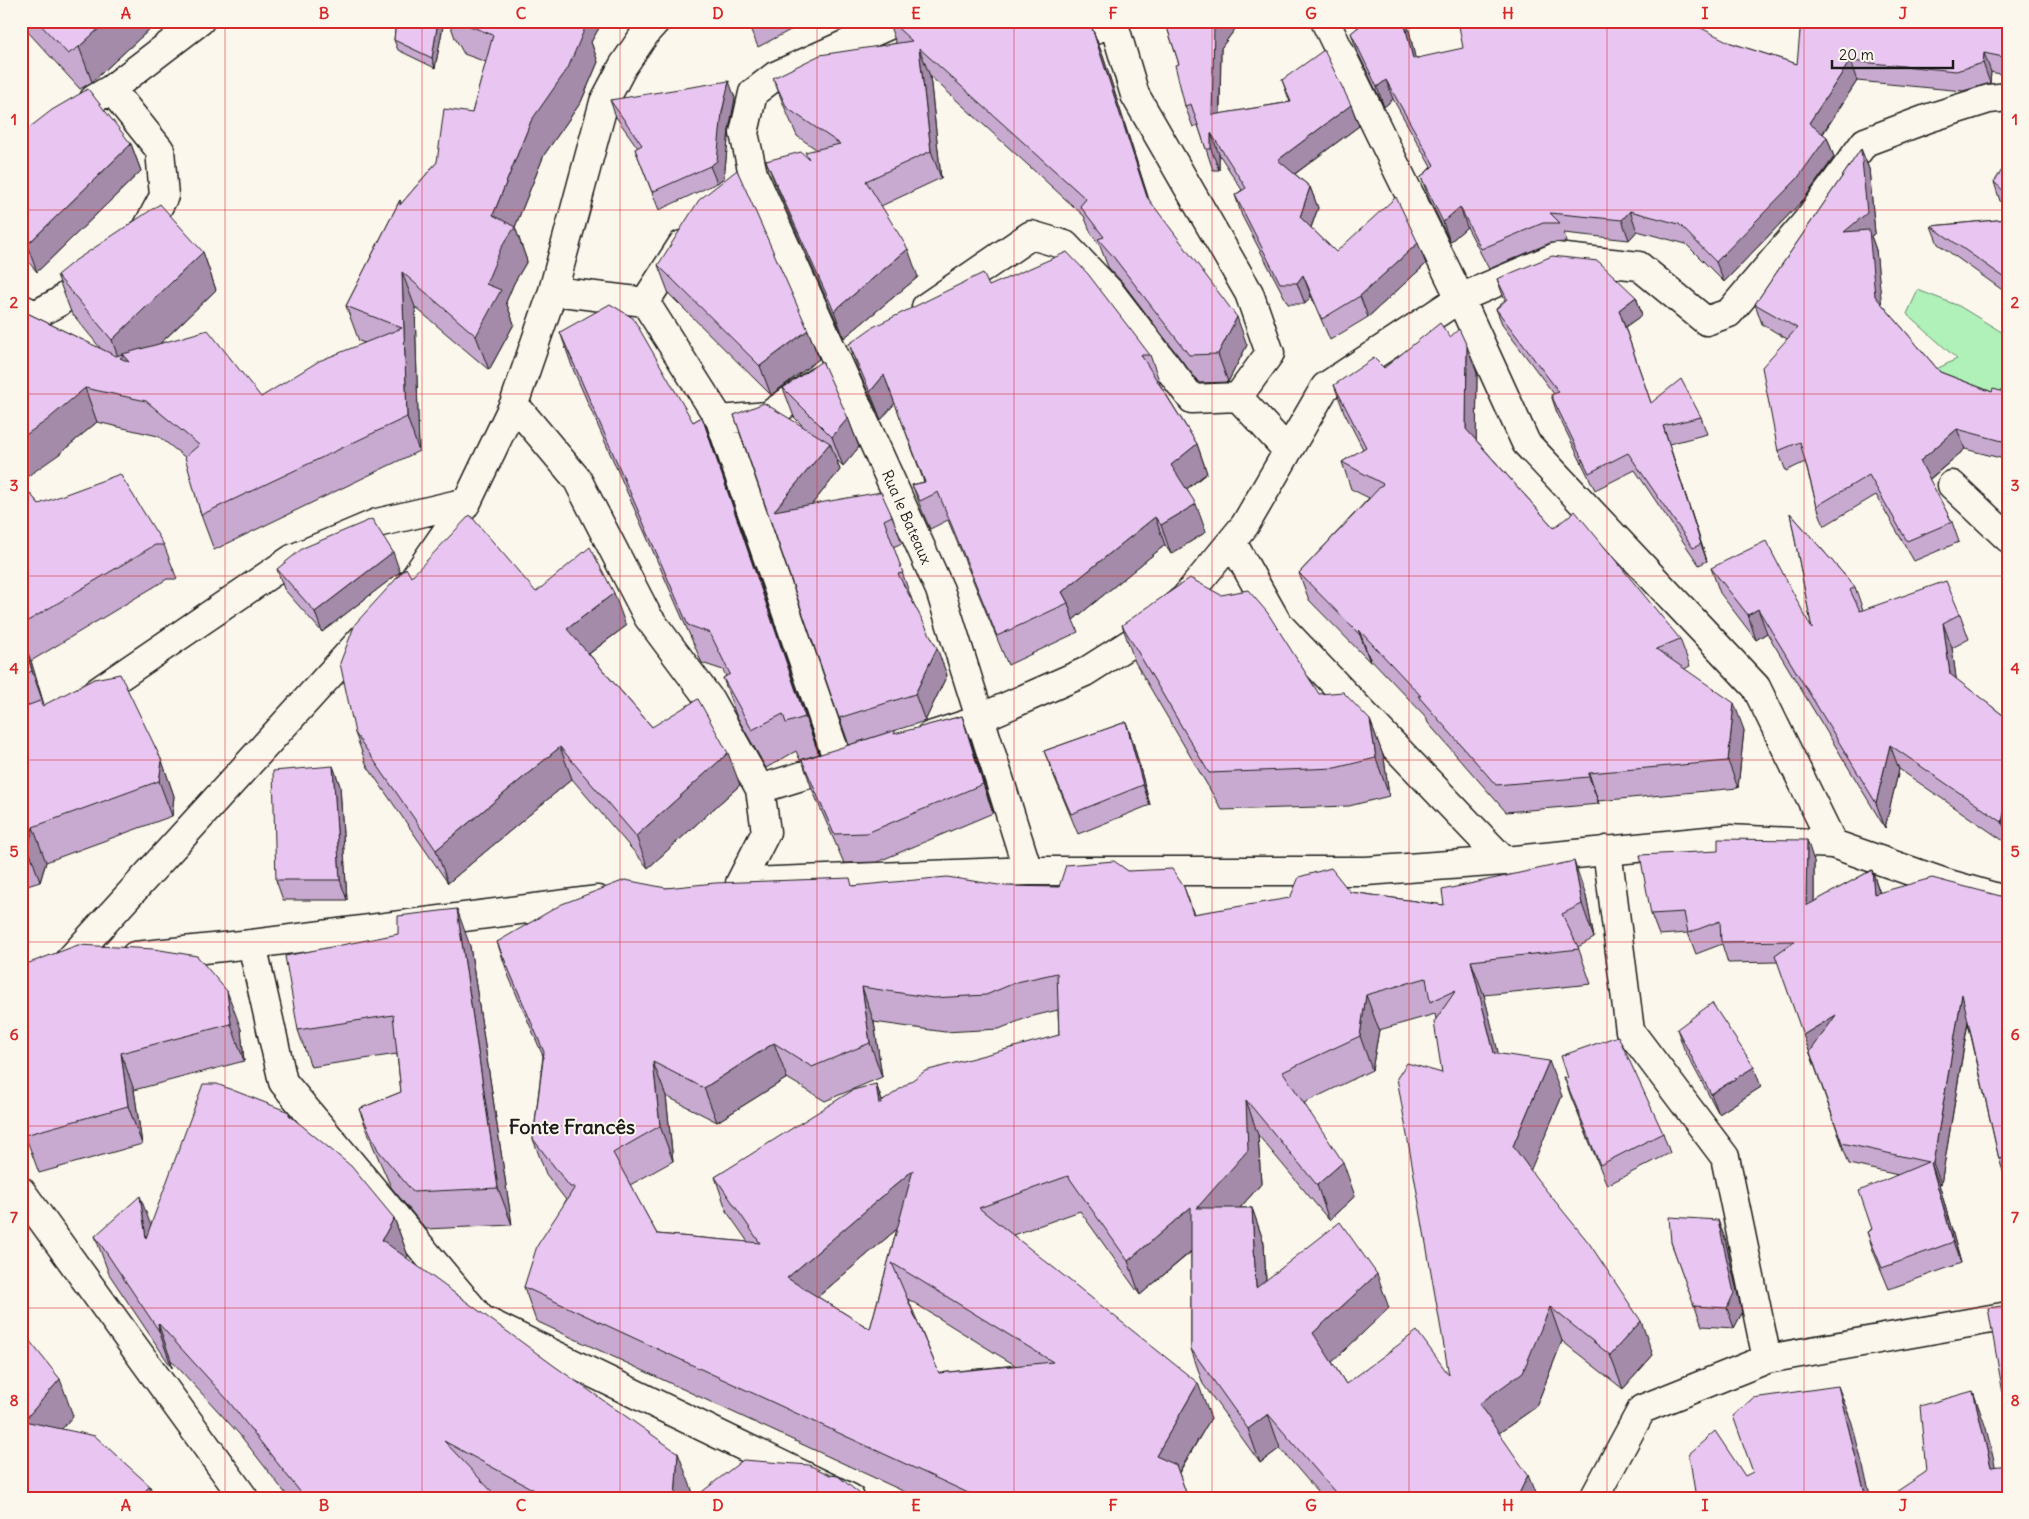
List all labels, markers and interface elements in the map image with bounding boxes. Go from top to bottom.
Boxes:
text: A [121,3,131,23]
text: B [319,3,330,23]
text: C [516,3,527,23]
text: D [712,3,724,23]
text: E [911,3,921,23]
text: F [1108,3,1118,23]
text: G [1305,3,1317,23]
text: H [1502,3,1514,23]
text: I [1702,3,1709,23]
text: J [1899,3,1908,23]
scale bar [1832,38,1953,70]
text: 20 m [1839,45,1874,64]
text: 1 [11,109,17,129]
text: 1 [2012,109,2018,129]
text: 2 [10,292,19,312]
text: 2 [2011,292,2020,312]
street label: Rua le Bateaux [878,467,937,568]
text: 3 [9,475,19,495]
text: 3 [2010,475,2020,495]
text: 4 [9,658,19,678]
text: 4 [2010,658,2020,678]
text: 5 [9,841,19,861]
text: 5 [2010,841,2020,861]
text: 6 [9,1024,19,1044]
text: 6 [2010,1024,2020,1044]
district label: Fonte Francês [509,1114,635,1139]
text: 7 [10,1207,18,1227]
text: 7 [2011,1207,2019,1227]
text: 8 [9,1390,19,1410]
text: 8 [2010,1390,2020,1410]
text: A [121,1495,131,1515]
text: B [319,1495,330,1515]
text: C [516,1495,527,1515]
text: D [712,1495,724,1515]
text: E [911,1495,921,1515]
text: F [1108,1495,1118,1515]
text: G [1305,1495,1317,1515]
text: H [1502,1495,1514,1515]
text: I [1702,1495,1709,1515]
text: J [1899,1495,1908,1515]

